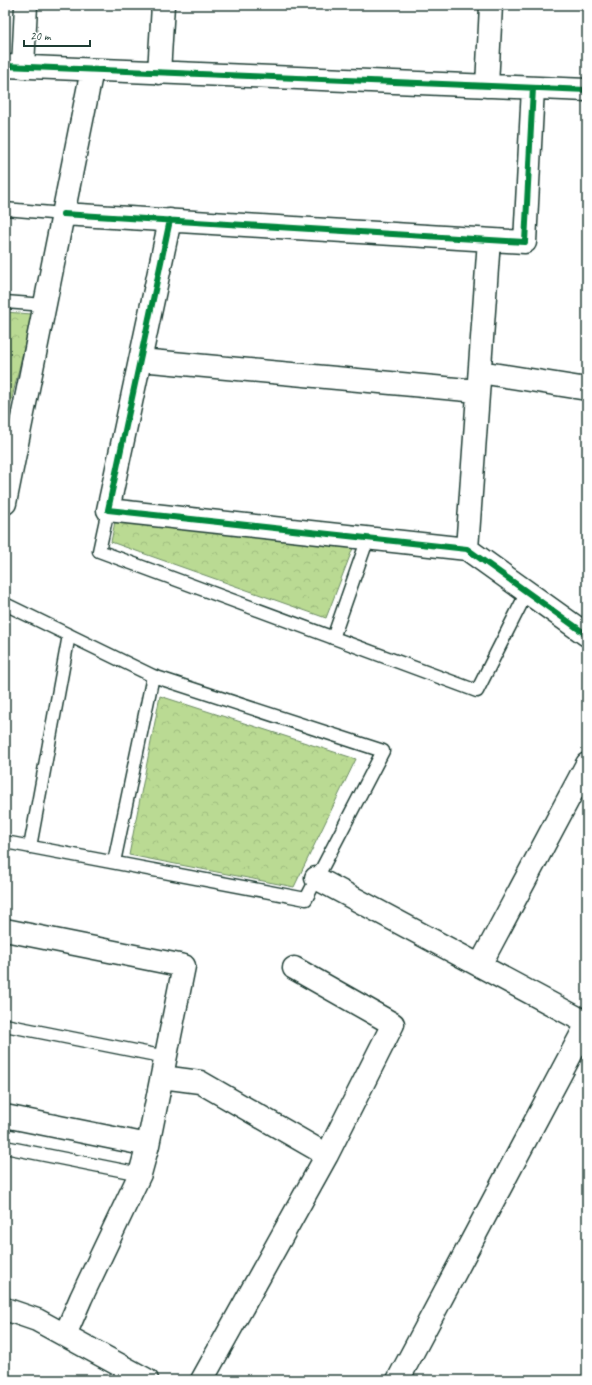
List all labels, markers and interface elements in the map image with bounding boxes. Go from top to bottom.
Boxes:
scale bar [24,22,90,48]
text: 20 m [30,28,52,44]

